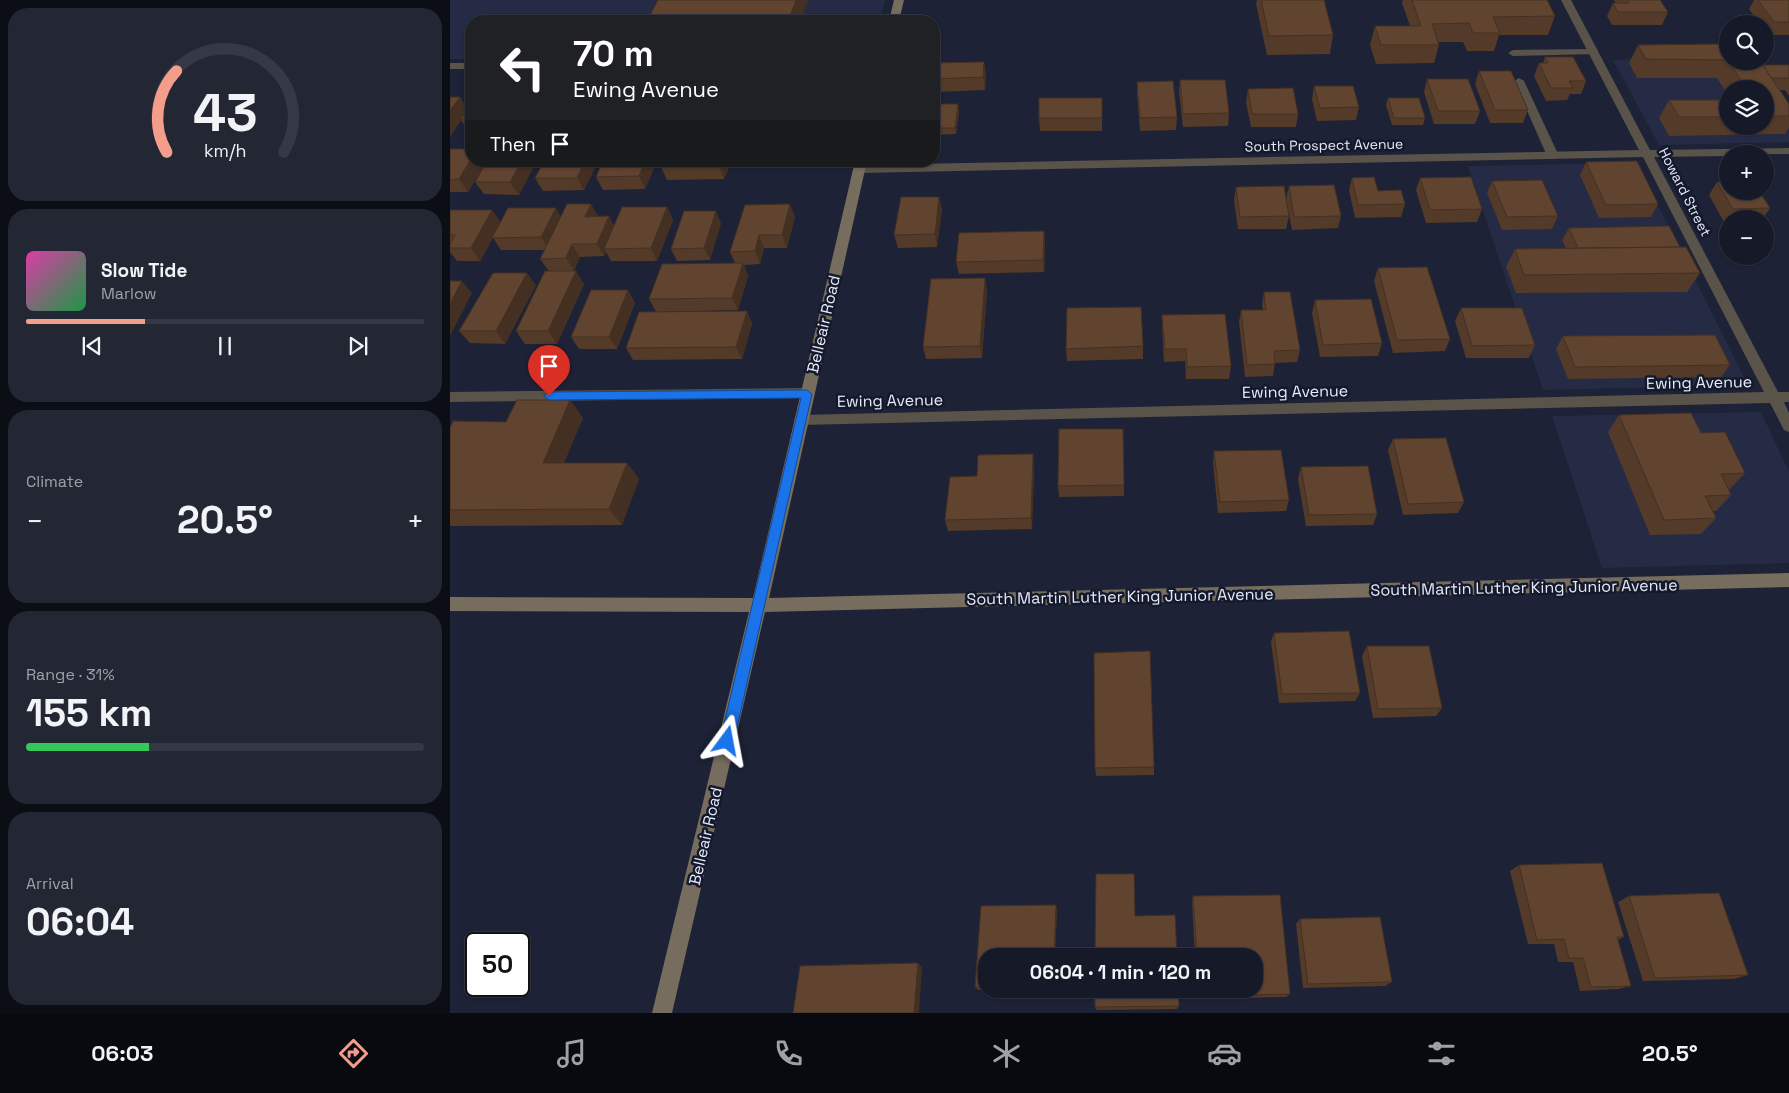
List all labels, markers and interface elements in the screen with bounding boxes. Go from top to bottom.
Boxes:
map controls [1719,15,1774,265]
button: search [1719,15,1774,70]
text: 70 m [573,32,654,76]
icon: left [490,35,555,100]
text: Ewing Avenue [573,75,719,103]
text: 43 [193,80,257,146]
button: layers [1719,80,1774,135]
icon: arrive [546,130,574,158]
text: Then [490,132,536,157]
street label: South Prospect Avenue [1245,135,1403,155]
text: km/h [204,139,246,162]
street label: Howard Street [1655,145,1715,239]
button: + [1719,145,1774,200]
button: − [1719,210,1774,265]
text: Slow Tide [101,258,187,283]
street label: Belleair Road [802,273,845,375]
text: Marlow [101,283,157,304]
icon: previous [78,332,106,360]
icon: pause [211,332,239,360]
icon: next [344,332,372,360]
pin [528,345,570,396]
icon: arrive [535,352,563,380]
street label: Ewing Avenue [1646,371,1752,394]
street label: Ewing Avenue [1242,380,1348,403]
street label: Ewing Avenue [837,389,943,412]
text: Climate [26,471,83,492]
text: 20.5° [177,496,273,544]
text: − [26,503,43,539]
text: + [407,503,424,539]
street label: South Martin Luther King Junior Avenue [1370,574,1678,601]
street label: South Martin Luther King Junior Avenue [966,583,1274,610]
text: Range · 31% [26,664,115,685]
text: 155 km [26,689,152,737]
position arrow [700,714,752,766]
street label: Belleair Road [684,785,727,887]
text: Arrival [26,873,74,894]
text: 06:04 [26,898,134,946]
speed limit sign: 50 [465,932,530,997]
text: 06:04 · 1 min · 120 m [1030,960,1211,985]
icon: directions [336,1036,371,1071]
icon: music [554,1036,589,1071]
icon: phone [771,1036,806,1071]
icon: climate [989,1036,1024,1071]
icon: car [1207,1036,1242,1071]
icon: filters [1424,1036,1459,1071]
text: 06:03 [91,1039,153,1067]
text: 20.5° [1642,1039,1698,1067]

